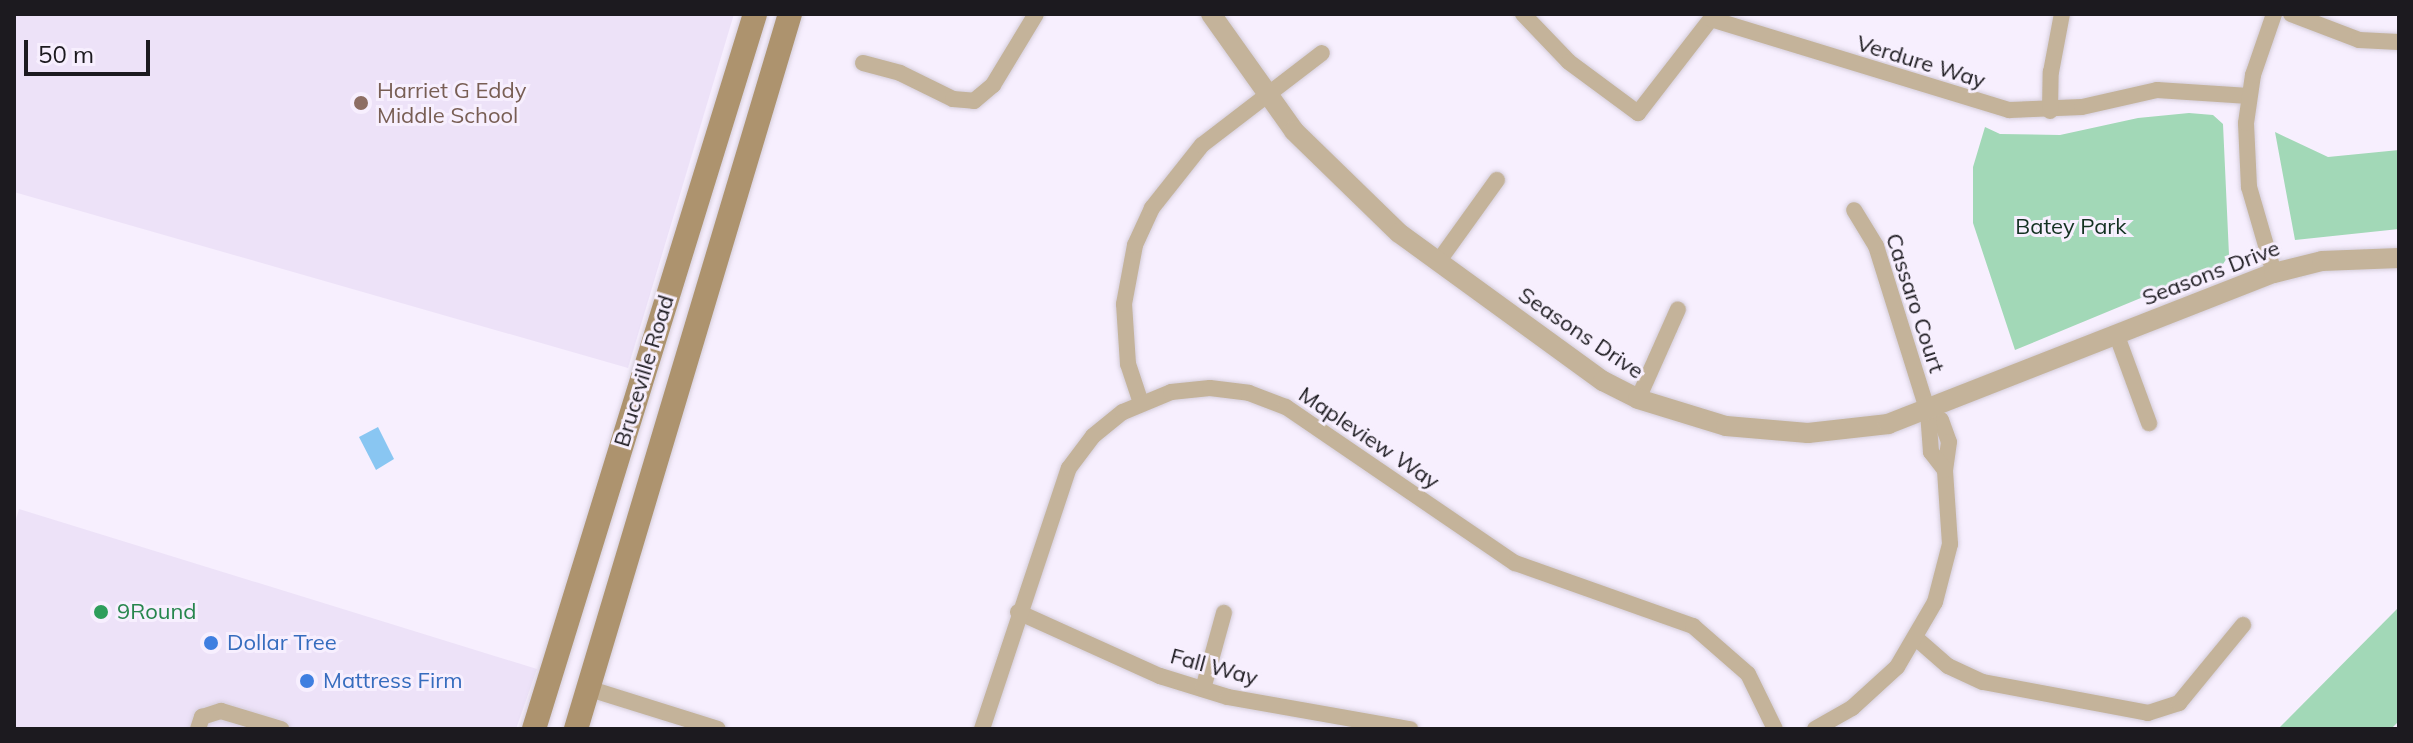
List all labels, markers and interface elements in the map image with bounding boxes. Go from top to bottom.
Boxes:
scale bar [28,24,154,74]
street label: Verdure Way [1853,30,1989,94]
text: 50 m [38,39,94,69]
place label: Harriet G Eddy Middle School [377,77,526,128]
marker: Harriet G Eddy Middle School [352,94,370,112]
park label: Batey Park [2015,214,2127,240]
street label: Cassaro Court [1880,230,1950,376]
street label: Seasons Drive [2139,235,2283,311]
street label: Seasons Drive [1513,282,1649,384]
street label: Bruceville Road [608,292,680,450]
street label: Mapleview Way [1294,381,1444,495]
place label: 9Round [117,599,197,625]
marker: 9Round [92,603,110,621]
place label: Dollar Tree [227,630,337,656]
marker: Dollar Tree [202,634,220,652]
street label: Fall Way [1167,643,1261,691]
place label: Mattress Firm [323,668,462,694]
marker: Mattress Firm [298,672,316,690]

